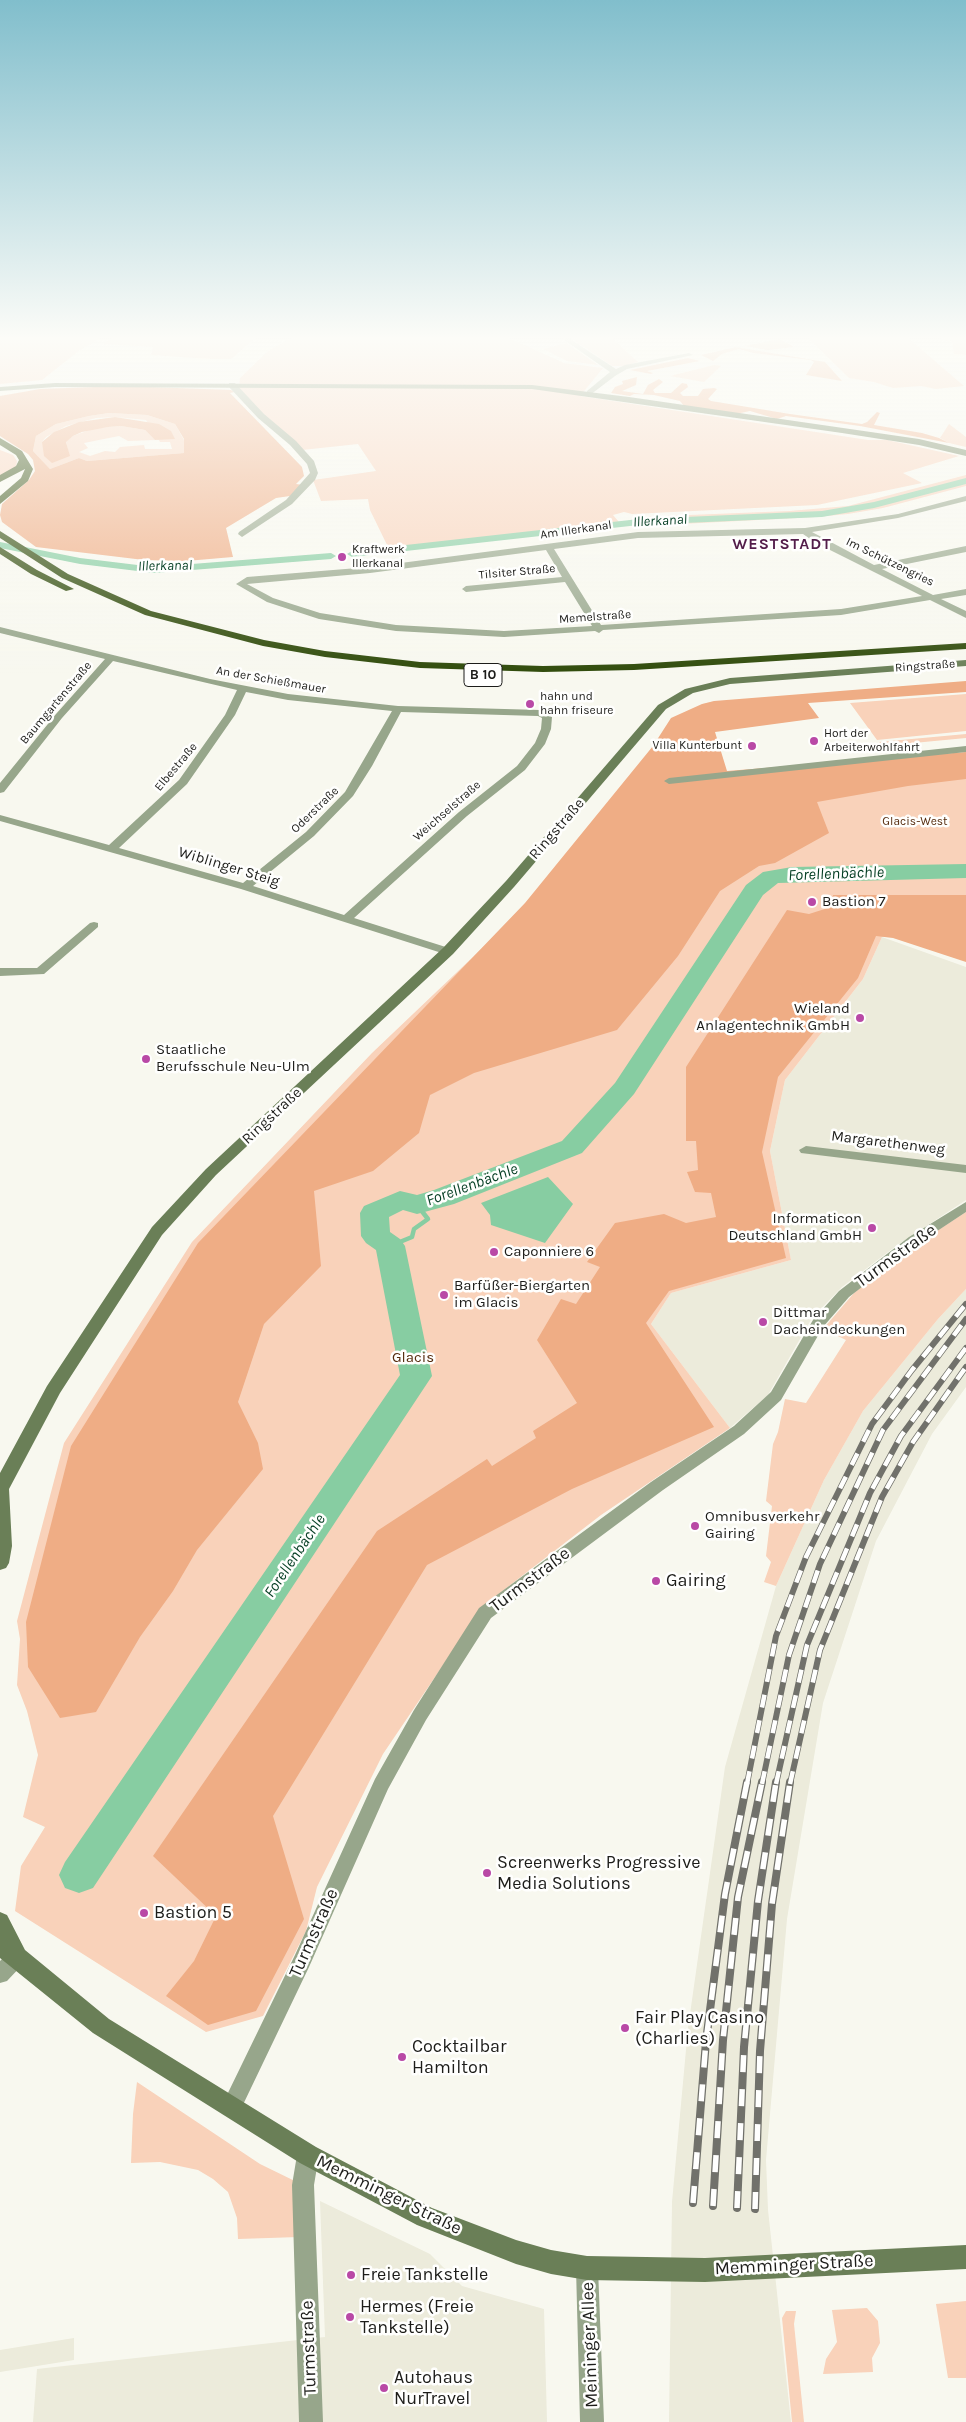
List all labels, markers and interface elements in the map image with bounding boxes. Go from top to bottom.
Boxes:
water label: Illerkanal [632,511,688,531]
street label: Am Illerkanal [539,518,613,542]
district label: WESTSTADT [731,534,833,554]
street label: Im Schützengries [844,534,936,590]
place label: Kraftwerk Illerkanal [352,543,405,571]
marker: Kraftwerk Illerkanal [336,551,348,563]
water label: Illerkanal [138,557,192,575]
street label: Tilsiter Straße [478,561,556,583]
street label: Memelstraße [558,607,632,627]
street label: Ringstraße [894,657,956,675]
street label: Baumgartenstraße [17,659,95,747]
street label: An der Schießmauer [215,663,327,697]
road number: B 10 [464,664,502,686]
place label: hahn und hahn friseure [540,690,613,718]
marker: hahn und hahn friseure [524,698,536,710]
place label: Hort der Arbeiterwohlfahrt [824,727,920,755]
marker: Hort der Arbeiterwohlfahrt [808,735,820,747]
place label: Villa Kunterbunt [653,739,742,753]
street label: Elbestraße [152,740,200,794]
marker: Villa Kunterbunt [746,740,758,752]
street label: Weichselstraße [410,778,484,844]
street label: Oderstraße [288,784,342,836]
street label: Ringstraße [526,795,588,863]
park label: Glacis-West [882,815,948,829]
street label: Wiblinger Steig [176,843,282,891]
water label: Forellenbächle [788,863,884,885]
place label: Bastion 7 [822,893,885,911]
marker: Bastion 7 [806,896,818,908]
place label: Wieland Anlagentechnik GmbH [696,1000,850,1035]
marker: Wieland Anlagentechnik GmbH [854,1012,866,1024]
place label: Staatliche Berufsschule Neu-Ulm [156,1041,310,1076]
marker: Staatliche Berufsschule Neu-Ulm [140,1053,152,1065]
street label: Ringstraße [238,1084,306,1148]
street label: Margarethenweg [830,1127,946,1159]
water label: Forellenbächle [424,1160,520,1210]
place label: Informaticon Deutschland GmbH [728,1210,862,1245]
street label: Turmstraße [851,1219,941,1293]
marker: Informaticon Deutschland GmbH [866,1222,878,1234]
place label: Caponniere 6 [504,1243,594,1261]
marker: Caponniere 6 [488,1246,500,1258]
place label: Barfüßer-Biergarten im Glacis [454,1277,590,1312]
marker: Barfüßer-Biergarten im Glacis [438,1289,450,1301]
place label: Dittmar Dacheindeckungen [773,1304,905,1339]
marker: Dittmar Dacheindeckungen [757,1316,769,1328]
park label: Glacis [392,1349,434,1367]
place label: Omnibusverkehr Gairing [705,1508,819,1543]
water label: Forellenbächle [260,1511,330,1601]
marker: Omnibusverkehr Gairing [689,1520,701,1532]
street label: Turmstraße [486,1543,574,1617]
place label: Gairing [666,1570,726,1592]
marker: Gairing [650,1575,662,1587]
place label: Screenwerks Progressive Media Solutions [497,1852,700,1895]
marker: Screenwerks Progressive Media Solutions [481,1867,493,1879]
street label: Turmstraße [285,1885,343,1981]
place label: Bastion 5 [154,1902,232,1924]
marker: Bastion 5 [138,1907,150,1919]
place label: Fair Play Casino (Charlies) [635,2007,764,2050]
marker: Fair Play Casino (Charlies) [619,2022,631,2034]
place label: Cocktailbar Hamilton [412,2036,506,2078]
marker: Cocktailbar Hamilton [396,2051,408,2063]
street label: Memminger Straße [313,2150,465,2240]
street label: Memminger Straße [714,2250,874,2280]
place label: Freie Tankstelle [361,2264,488,2286]
marker: Freie Tankstelle [345,2269,357,2281]
street label: Meininger Allee [577,2282,603,2408]
place label: Hermes (Freie Tankstelle) [360,2296,474,2338]
street label: Turmstraße [297,2300,321,2396]
marker: Hermes (Freie Tankstelle) [344,2311,356,2323]
place label: Autohaus NurTravel [394,2367,473,2410]
marker: Autohaus NurTravel [378,2382,390,2394]

